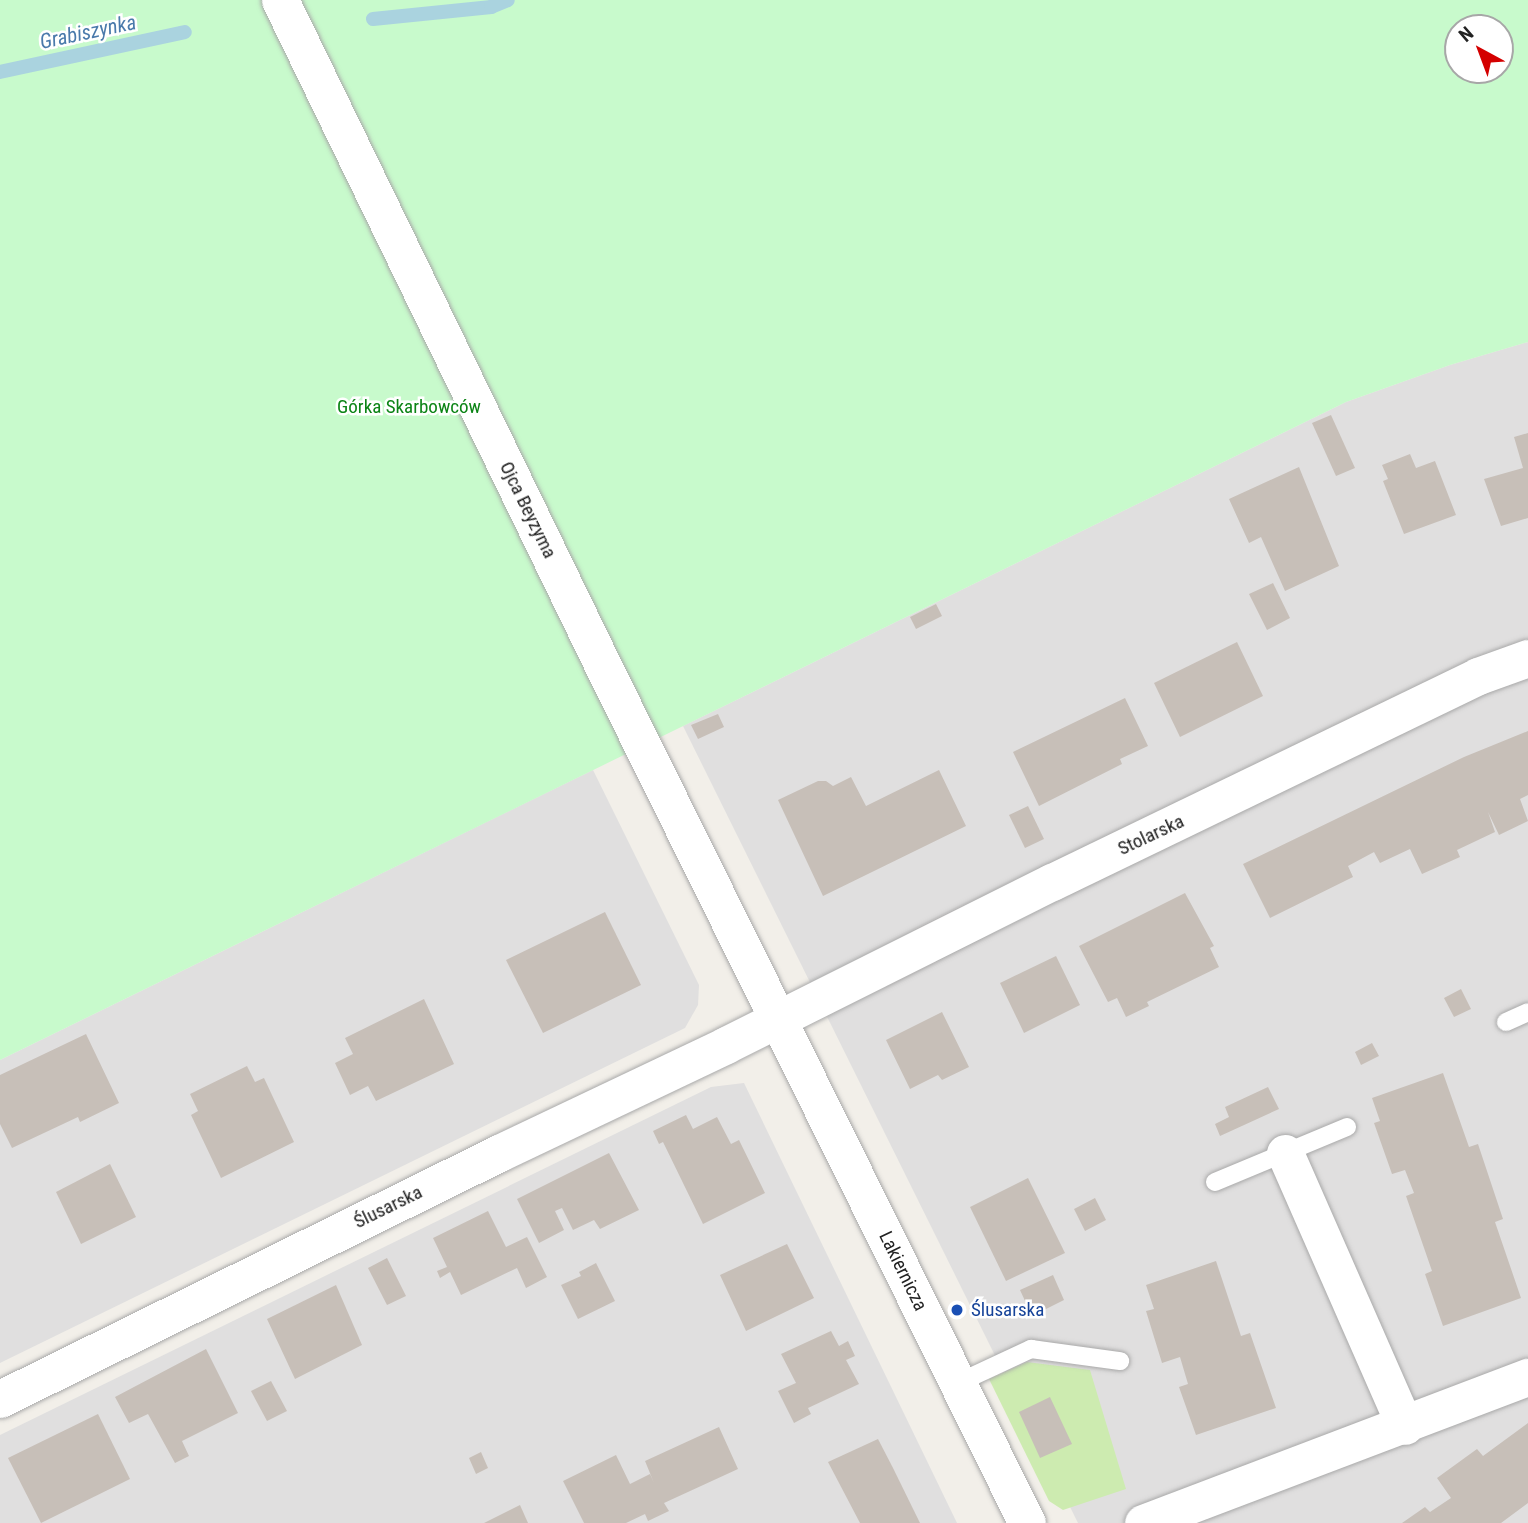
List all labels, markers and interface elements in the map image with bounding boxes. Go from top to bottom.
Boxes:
water label: Grabiszynka [38,10,138,54]
north arrow [1444,14,1514,84]
text: N [1454,22,1478,47]
park label: Górka Skarbowców [337,396,481,418]
street label: Ojca Beyzyma [495,458,561,562]
street label: Stolarska [1114,810,1188,860]
street label: Ślusarska [350,1181,426,1233]
street label: Lakiernicza [874,1228,932,1314]
place label: Ślusarska [971,1299,1044,1321]
marker: Ślusarska [949,1302,965,1318]

